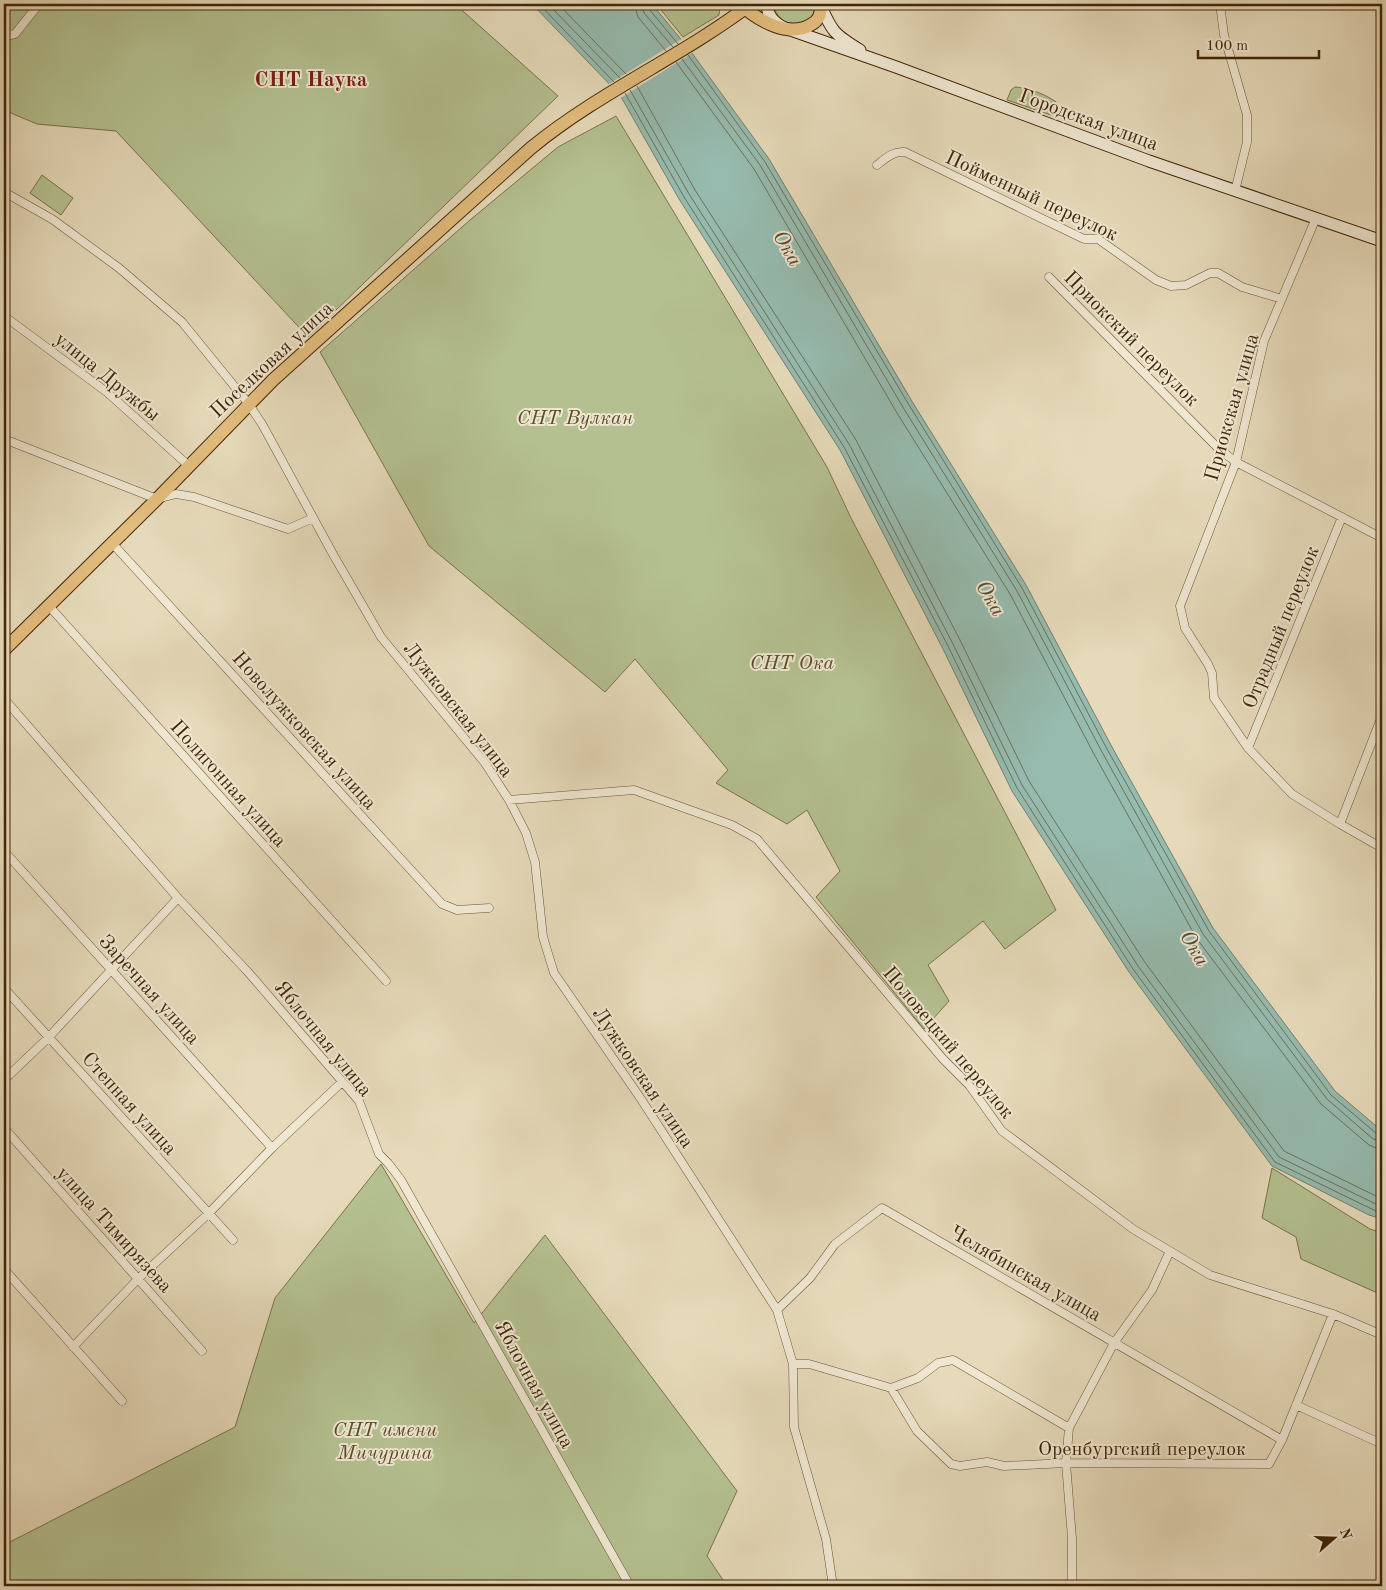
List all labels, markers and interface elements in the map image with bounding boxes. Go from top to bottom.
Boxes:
scale bar [1198,28,1320,60]
text: 100 m [1206,39,1248,54]
district label: СНТ Наука [255,70,368,91]
street label: Городская улица [1016,86,1161,155]
street label: Пойменный переулок [942,148,1121,246]
water label: Ока [768,227,805,270]
street label: Приокский переулок [1059,268,1202,411]
street label: Поселковая улица [207,298,338,422]
street label: улица Дружбы [50,329,163,426]
street label: Приокская улица [1202,331,1264,484]
park label: СНТ Вулкан [517,409,633,429]
street label: Отрадный переулок [1240,544,1324,712]
water label: Ока [971,577,1008,620]
street label: Лужковская улица [399,639,516,782]
street label: Новолужковская улица [228,648,380,814]
park label: СНТ Ока [750,654,835,674]
street label: Полигонная улица [166,717,290,852]
water label: Ока [1175,927,1212,970]
street label: Заречная улица [94,932,203,1049]
street label: Половецкий переулок [878,963,1017,1123]
street label: Яблочная улица [270,977,375,1101]
street label: Лужковская улица [588,1004,697,1152]
street label: Степная улица [77,1049,180,1160]
street label: улица Тимирязева [52,1163,175,1297]
street label: Челябинская улица [946,1223,1104,1326]
street label: Яблочная улица [490,1318,577,1452]
park label: СНТ имени Мичурина [333,1421,437,1464]
street label: Оренбургский переулок [1038,1440,1246,1460]
north arrow [1308,1512,1358,1562]
text: N [1337,1526,1354,1542]

